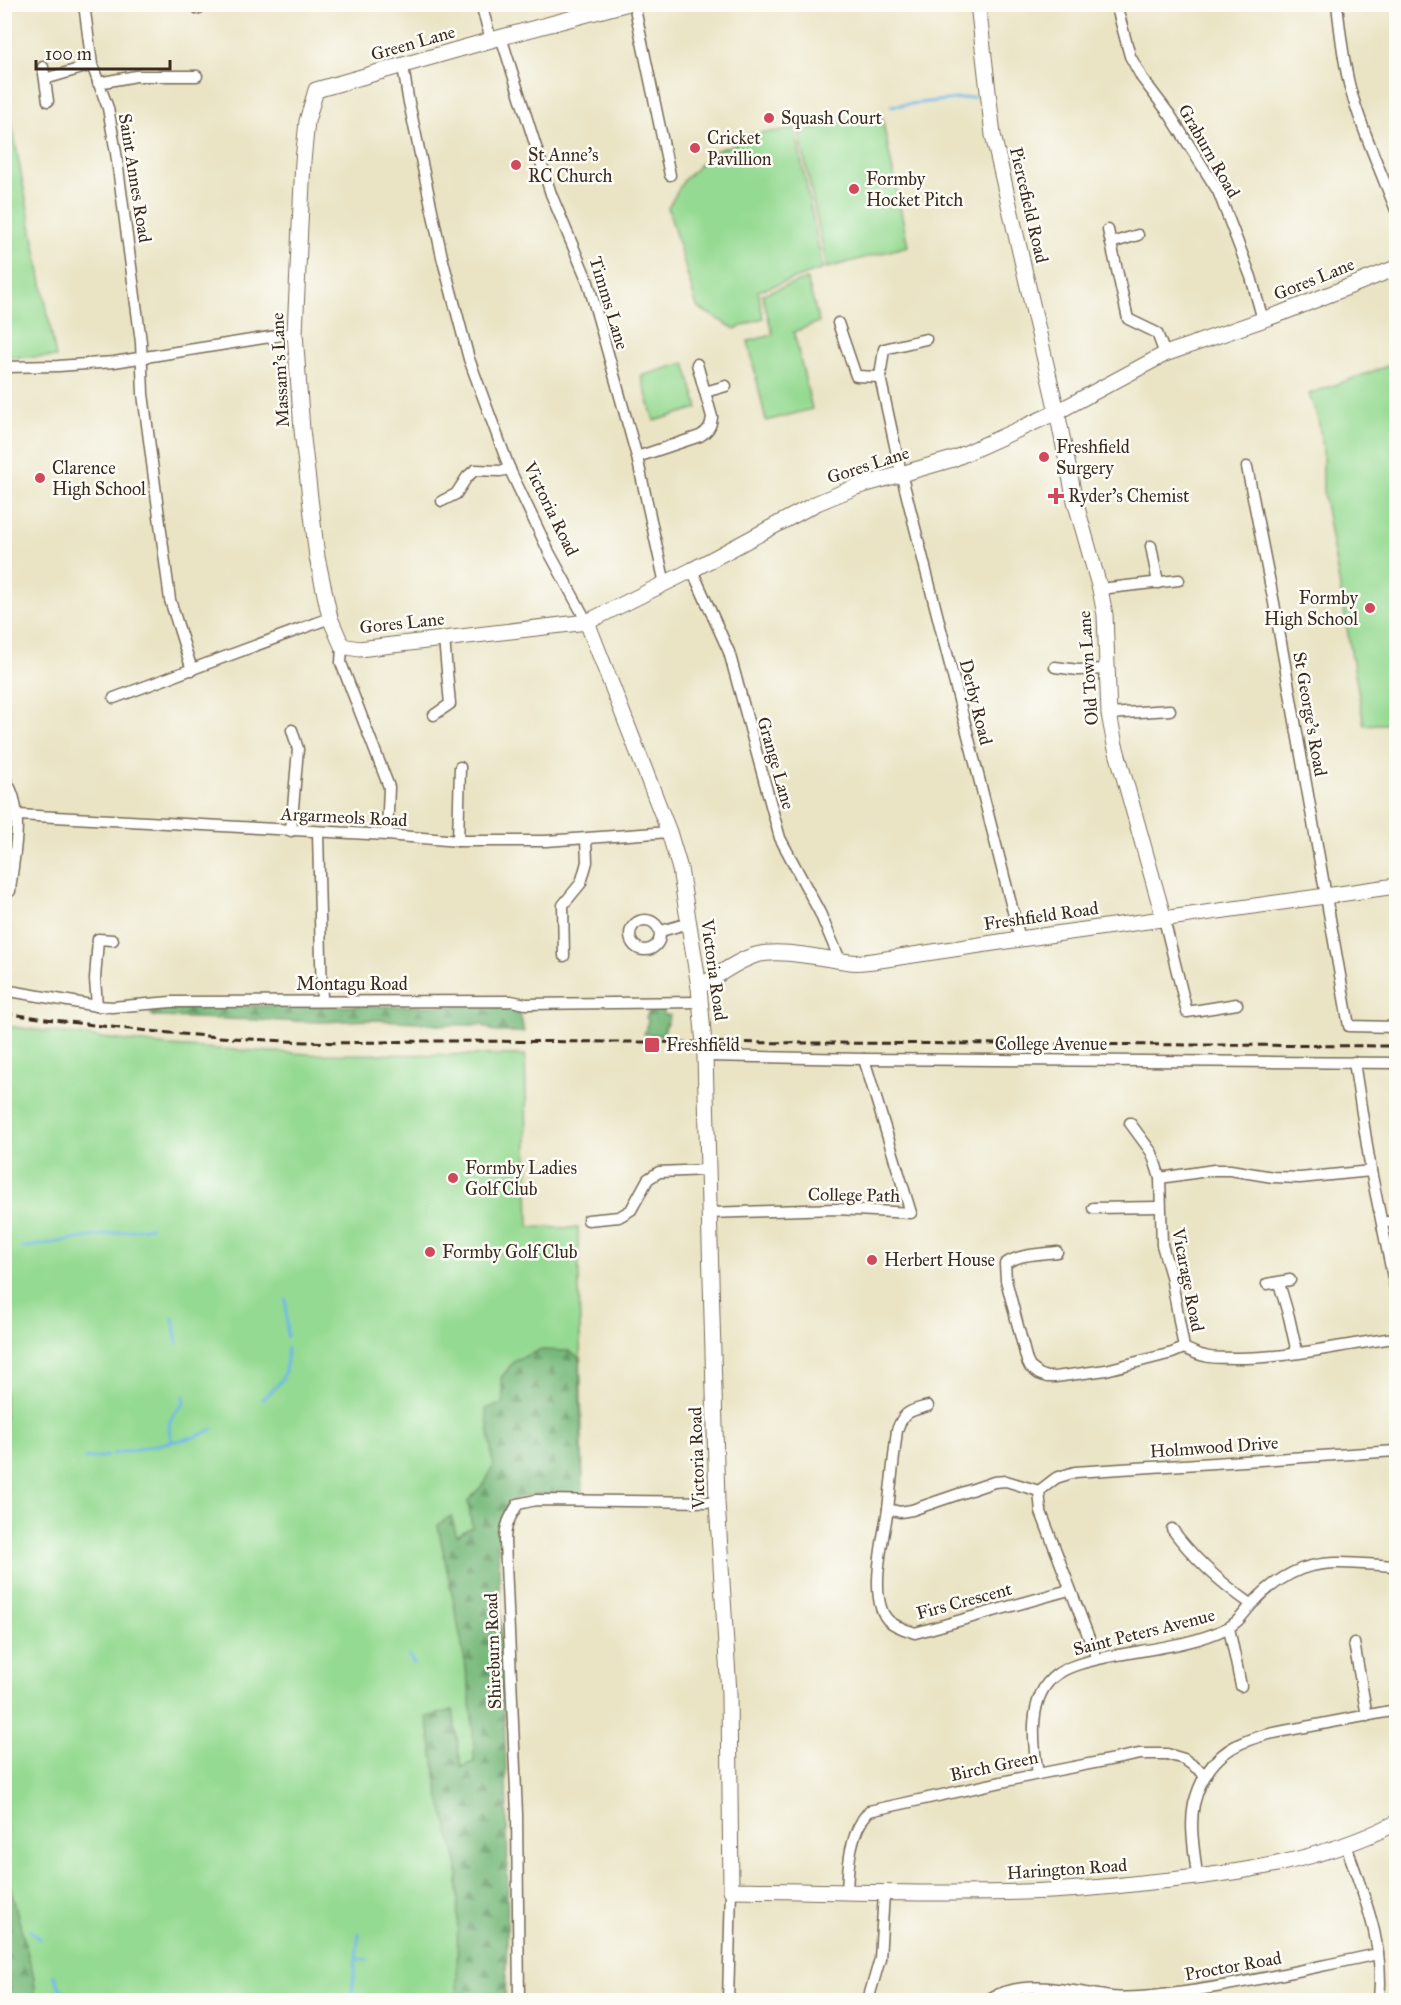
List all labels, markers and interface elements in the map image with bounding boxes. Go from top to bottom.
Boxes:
street label: Green Lane [368,21,458,65]
scale bar [36,33,170,71]
text: 100 m [45,43,92,65]
street label: Graburn Road [1173,100,1245,202]
place label: Squash Court [781,107,882,130]
marker: Squash Court [762,111,776,125]
street label: Saint Annes Road [114,112,156,244]
place label: Cricket Pavillion [707,127,772,170]
marker: Cricket Pavillion [688,141,702,155]
place label: St Anne's RC Church [528,144,613,187]
street label: Piercefield Road [1005,145,1053,265]
marker: St Anne's RC Church [509,158,523,172]
place label: Formby Hocket Pitch [866,168,963,211]
marker: Formby Hocket Pitch [847,182,861,196]
street label: Gores Lane [1270,253,1358,305]
street label: Timms Lane [584,254,634,352]
street label: Massam's Lane [266,312,294,428]
place label: Freshfield Surgery [1056,436,1130,480]
street label: Gores Lane [824,441,912,489]
marker: Freshfield Surgery [1037,450,1051,464]
place label: Clarence High School [52,457,146,501]
street label: Victoria Road [518,457,583,560]
marker: Clarence High School [33,471,47,485]
place label: Ryder's Chemist [1068,485,1190,507]
marker: Ryder's Chemist [1049,489,1063,503]
place label: Formby High School [1264,587,1359,631]
marker: Formby High School [1363,601,1377,615]
street label: Gores Lane [359,608,445,638]
street label: Old Town Lane [1073,610,1103,726]
street label: St George's Road [1287,650,1332,778]
street label: Derby Road [955,657,997,747]
street label: Grange Lane [751,714,800,812]
street label: Argarmeols Road [279,803,408,832]
street label: Freshfield Road [982,897,1100,935]
street label: Victoria Road [696,917,732,1022]
street label: Montagu Road [296,973,408,996]
street label: College Avenue [995,1033,1107,1056]
place label: Freshfield [666,1034,740,1056]
marker: Freshfield [643,1036,661,1054]
place label: Formby Ladies Golf Club [465,1157,577,1200]
marker: Formby Ladies Golf Club [446,1171,460,1185]
street label: College Path [808,1183,900,1208]
street label: Vicarage Road [1166,1225,1209,1334]
place label: Formby Golf Club [442,1241,578,1263]
marker: Formby Golf Club [423,1245,437,1259]
place label: Herbert House [884,1249,995,1271]
marker: Herbert House [865,1253,879,1267]
street label: Victoria Road [684,1407,710,1510]
street label: Holmwood Drive [1149,1432,1279,1462]
street label: Firs Crescent [914,1578,1015,1624]
street label: Shireburn Road [480,1592,506,1710]
street label: Saint Peters Avenue [1071,1604,1217,1660]
street label: Birch Green [948,1746,1040,1786]
street label: Harington Road [1006,1854,1128,1885]
street label: Proctor Road [1183,1947,1283,1985]

